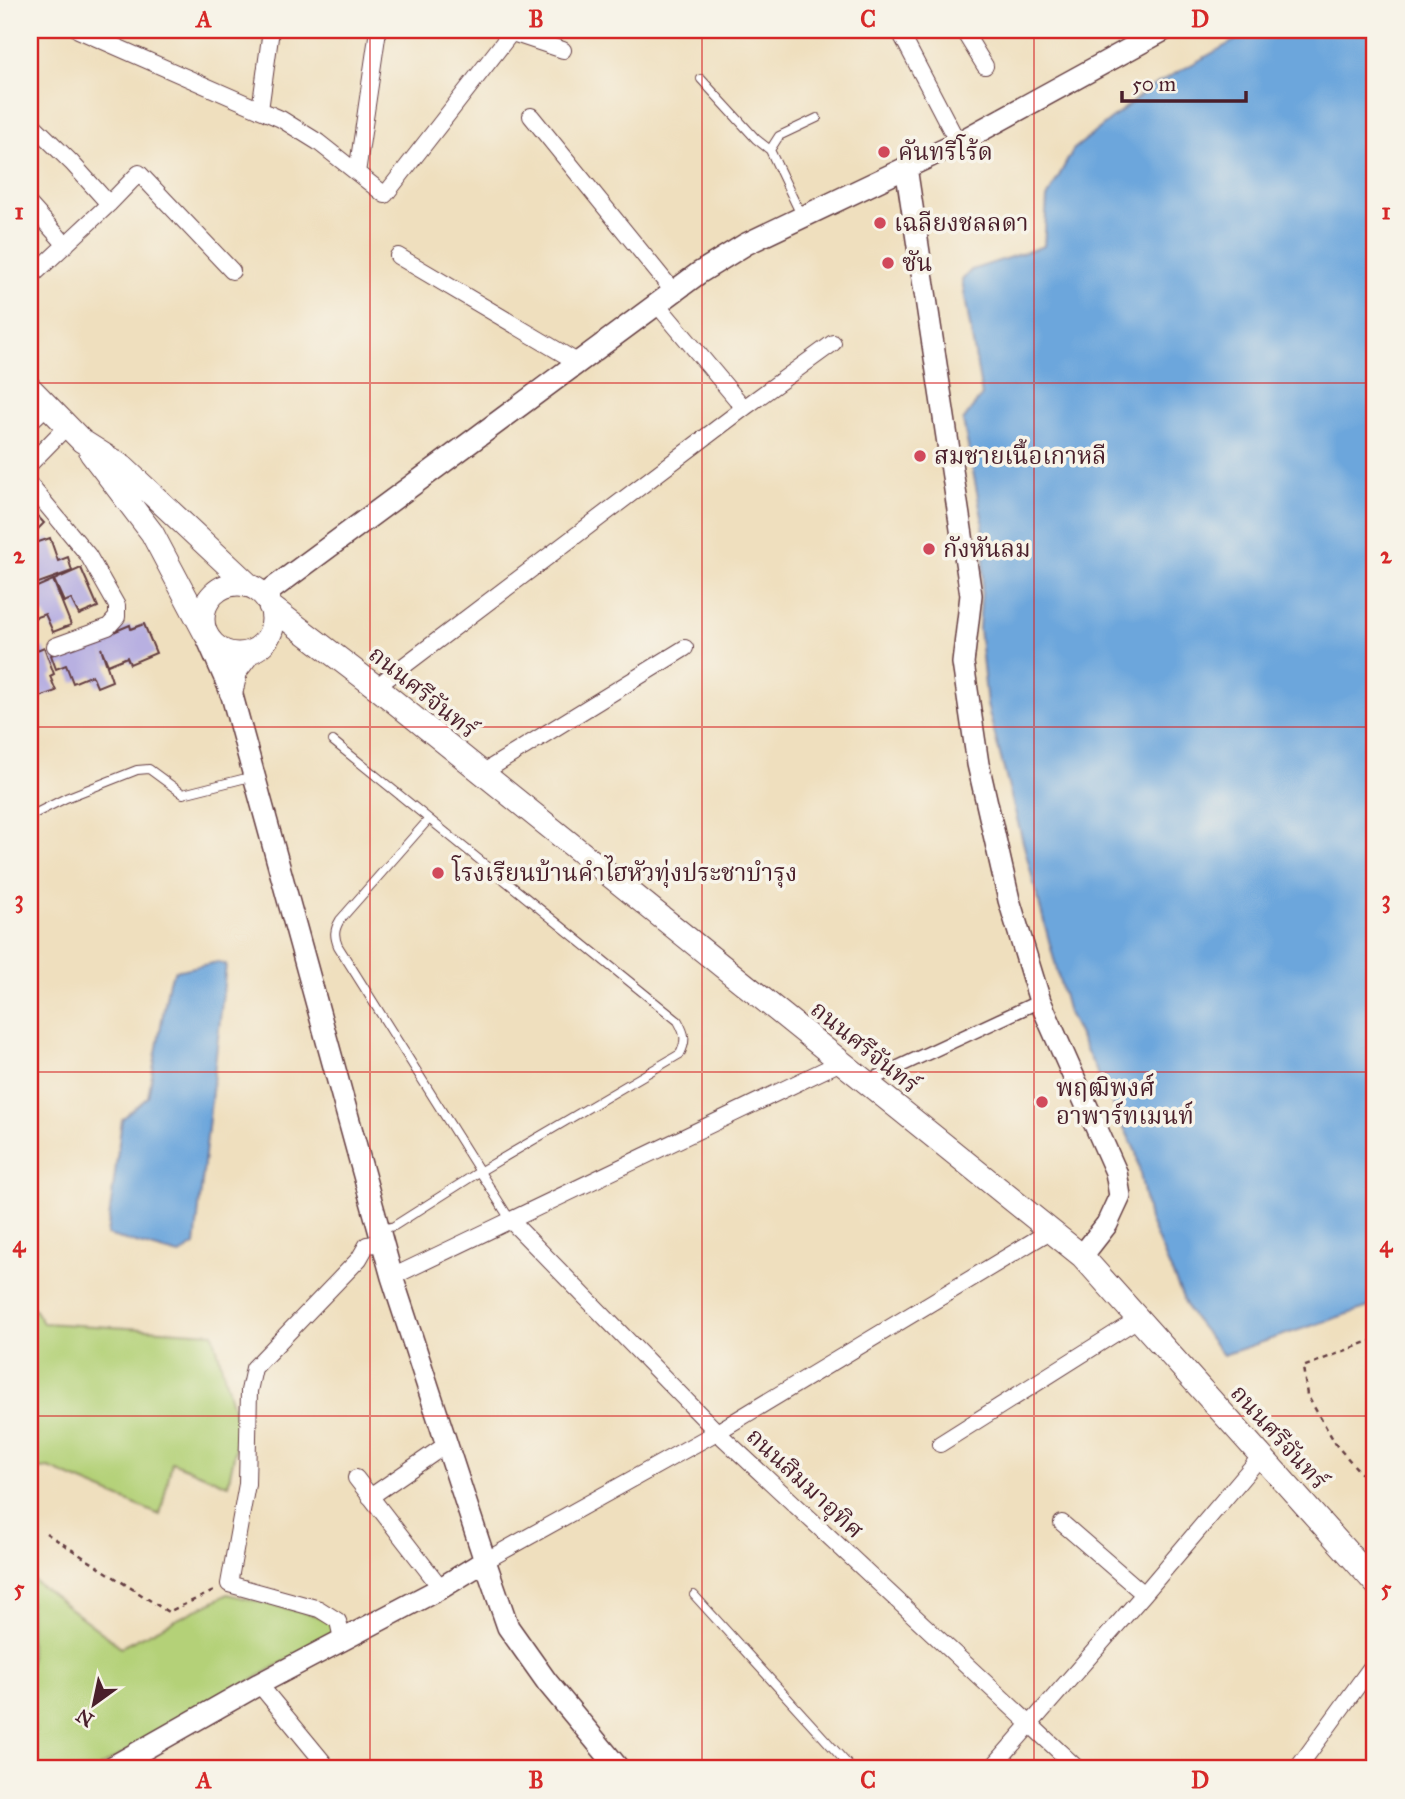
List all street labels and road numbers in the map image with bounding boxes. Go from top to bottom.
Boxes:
street label: ถนนศรีจันทร์ [363,638,484,745]
street label: ถนนศรีจันทร์ [805,993,926,1100]
street label: ถนนศรีจันทร์ [1224,1378,1335,1496]
street label: ถนนสิมมาอุทิศ [740,1421,870,1545]

